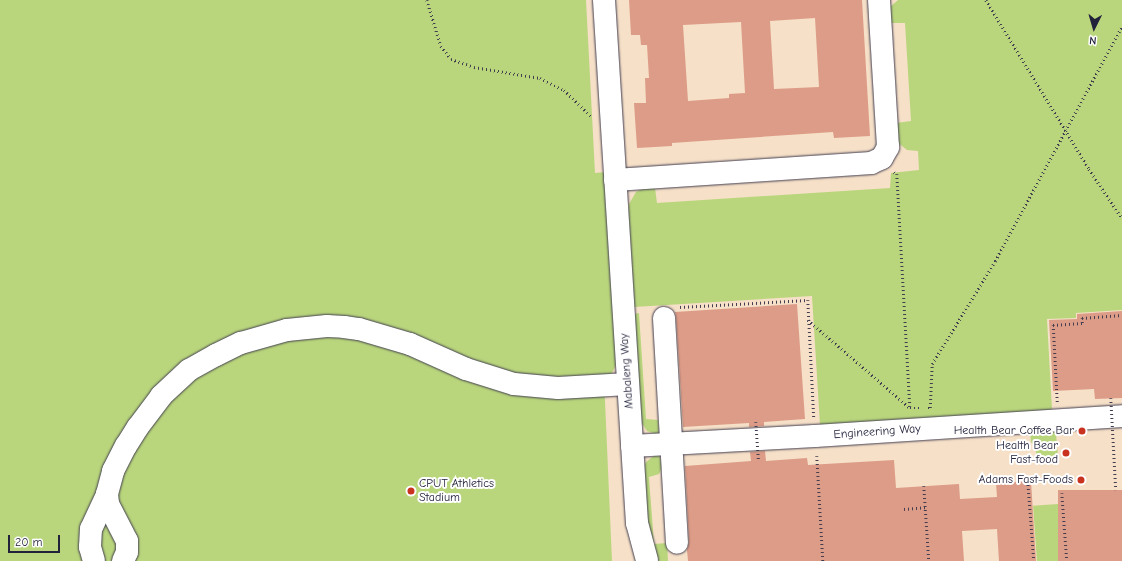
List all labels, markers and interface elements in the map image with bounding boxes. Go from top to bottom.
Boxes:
north arrow [1074,8,1114,48]
text: N [1089,34,1097,47]
street label: Mabaleng Way [617,333,637,409]
street label: Engineering Way [833,422,921,442]
place label: Health Bear Coffee Bar [954,424,1074,438]
marker: Health Bear Coffee Bar [1077,426,1087,436]
place label: Health Bear Fast-food [996,439,1058,467]
marker: Health Bear Fast-food [1061,448,1071,458]
place label: Adams Fast-Foods [979,473,1073,487]
marker: Adams Fast-Foods [1076,475,1086,485]
place label: CPUT Athletics Stadium [419,477,494,505]
marker: CPUT Athletics Stadium [406,486,416,496]
scale bar [10,527,62,553]
text: 20 m [15,535,43,549]

